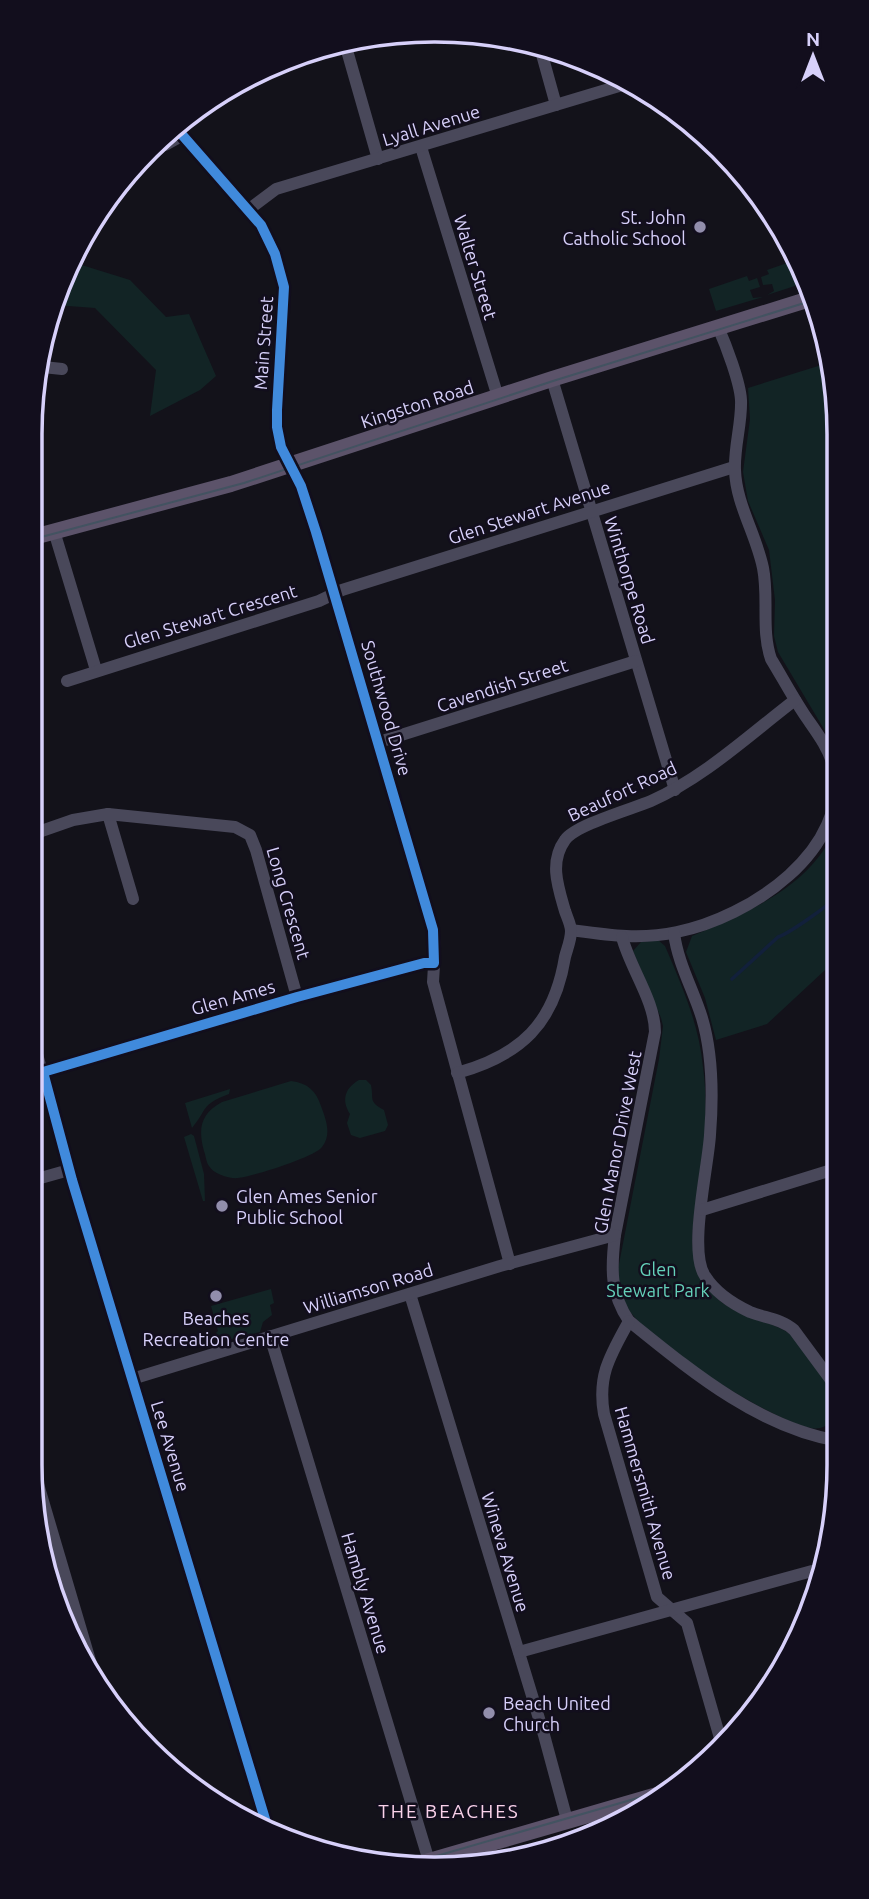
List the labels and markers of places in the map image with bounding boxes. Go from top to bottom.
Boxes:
place label: St. John Catholic School [562,207,686,248]
marker: St. John Catholic School [692,219,708,235]
place label: Glen Ames Senior Public School [236,1186,378,1227]
marker: Glen Ames Senior Public School [214,1198,230,1214]
marker: Beaches Recreation Centre [208,1288,224,1304]
place label: Beaches Recreation Centre [143,1308,289,1349]
place label: Beach United Church [503,1693,611,1734]
marker: Beach United Church [481,1705,497,1721]

